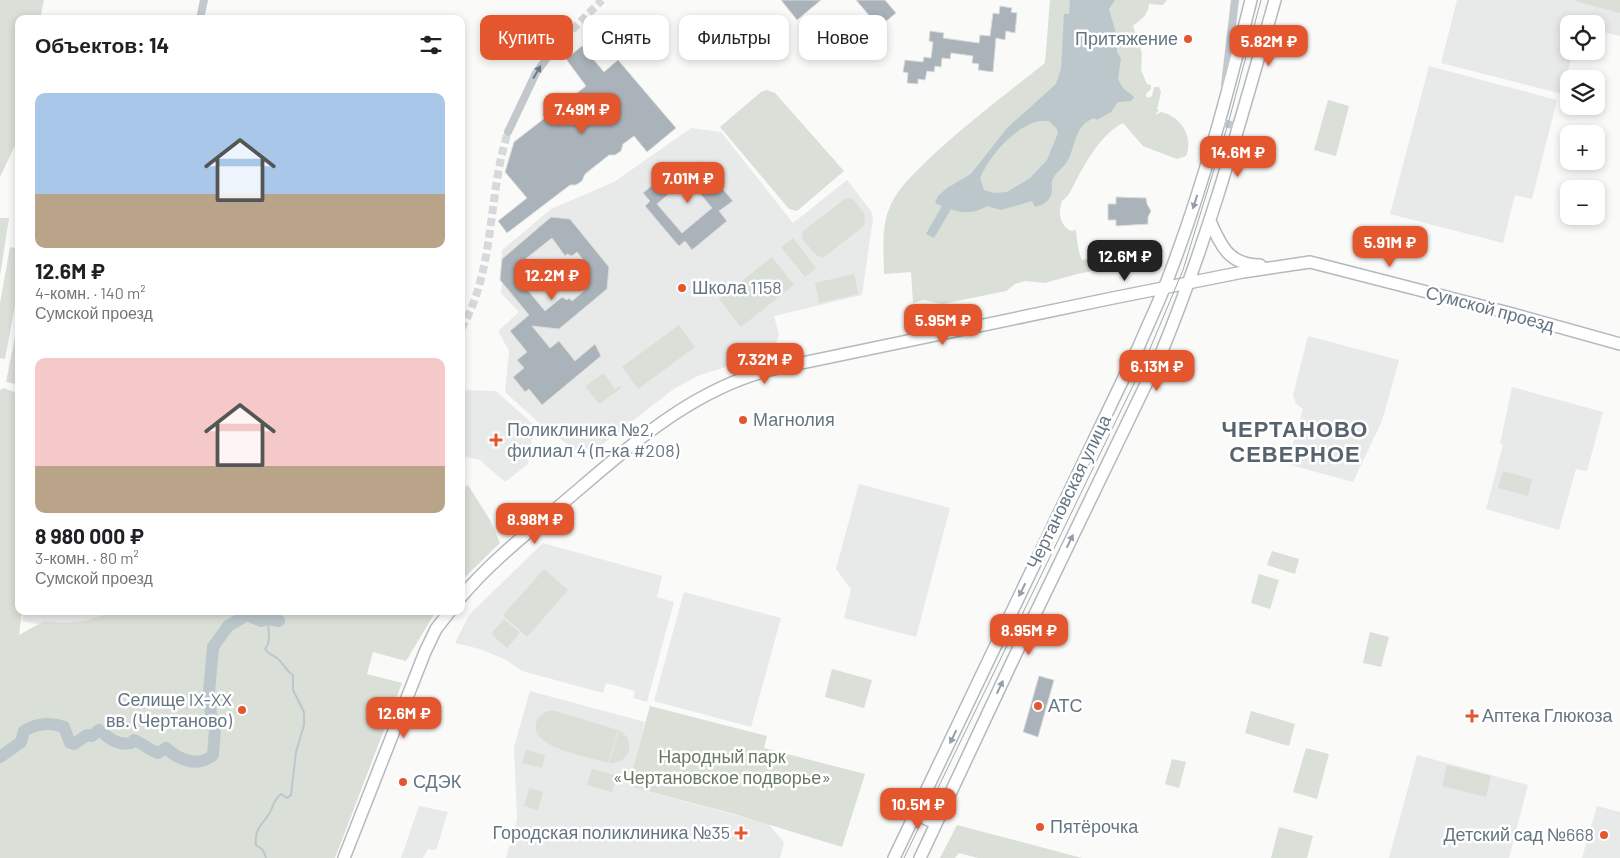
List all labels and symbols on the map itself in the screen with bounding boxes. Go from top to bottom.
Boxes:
pin: 5.82M ₽ [1223,24,1315,67]
place label: Притяжение [1075,27,1178,49]
marker: Притяжение [1182,33,1194,45]
one-way arrow [532,66,541,79]
pin: 7.49M ₽ [536,92,628,135]
pin: 14.6M ₽ [1192,136,1284,178]
pin: 7.01M ₽ [642,162,734,204]
one-way arrow [1191,194,1198,209]
pin: 5.91M ₽ [1344,226,1436,268]
pin: 12.6M ₽ [1079,240,1171,282]
pin: 12.2M ₽ [506,258,598,301]
place label: Школа 1158 [692,276,782,298]
street label: Сумской проезд [1423,280,1558,336]
marker: Школа 1158 [676,282,688,294]
pin: 5.95M ₽ [897,304,989,346]
pin: 7.32M ₽ [719,342,811,385]
pin: 6.13M ₽ [1111,350,1203,392]
place label: Магнолия [753,408,835,430]
street label: Чертановская улица [1021,410,1115,572]
marker: Магнолия [737,414,749,426]
district label: ЧЕРТАНОВО СЕВЕРНОЕ [1222,415,1368,466]
place label: Поликлиника №2, филиал 4 (п-ка #208) [507,418,680,461]
marker: Поликлиника №2, филиал 4 (п-ка #208) [489,433,503,447]
pin: 8.98M ₽ [489,502,581,545]
one-way arrow [1067,534,1075,548]
one-way arrow [1018,583,1026,597]
pin: 8.95M ₽ [983,614,1075,656]
one-way arrow [996,680,1004,694]
place label: Селище IX-XX вв. (Чертаново) [106,688,232,731]
place label: АТС [1048,694,1083,716]
pin: 12.6M ₽ [358,696,450,739]
marker: АТС [1032,700,1044,712]
marker: Селище IX-XX вв. (Чертаново) [236,704,248,716]
place label: Аптека Глюкоза [1482,704,1614,726]
marker: Аптека Глюкоза [1466,710,1478,722]
one-way arrow [948,729,957,744]
park label: Народный парк «Чертановское подворье» [613,745,831,788]
place label: СДЭК [413,770,462,792]
marker: СДЭК [397,776,409,788]
pin: 10.5M ₽ [872,788,964,830]
place label: Пятёрочка [1050,815,1139,837]
place label: Городская поликлиника №35 [492,821,730,843]
marker: Пятёрочка [1034,821,1046,833]
place label: Детский сад №668 [1443,823,1594,845]
marker: Городская поликлиника №35 [734,826,748,840]
marker: Детский сад №668 [1598,829,1610,841]

